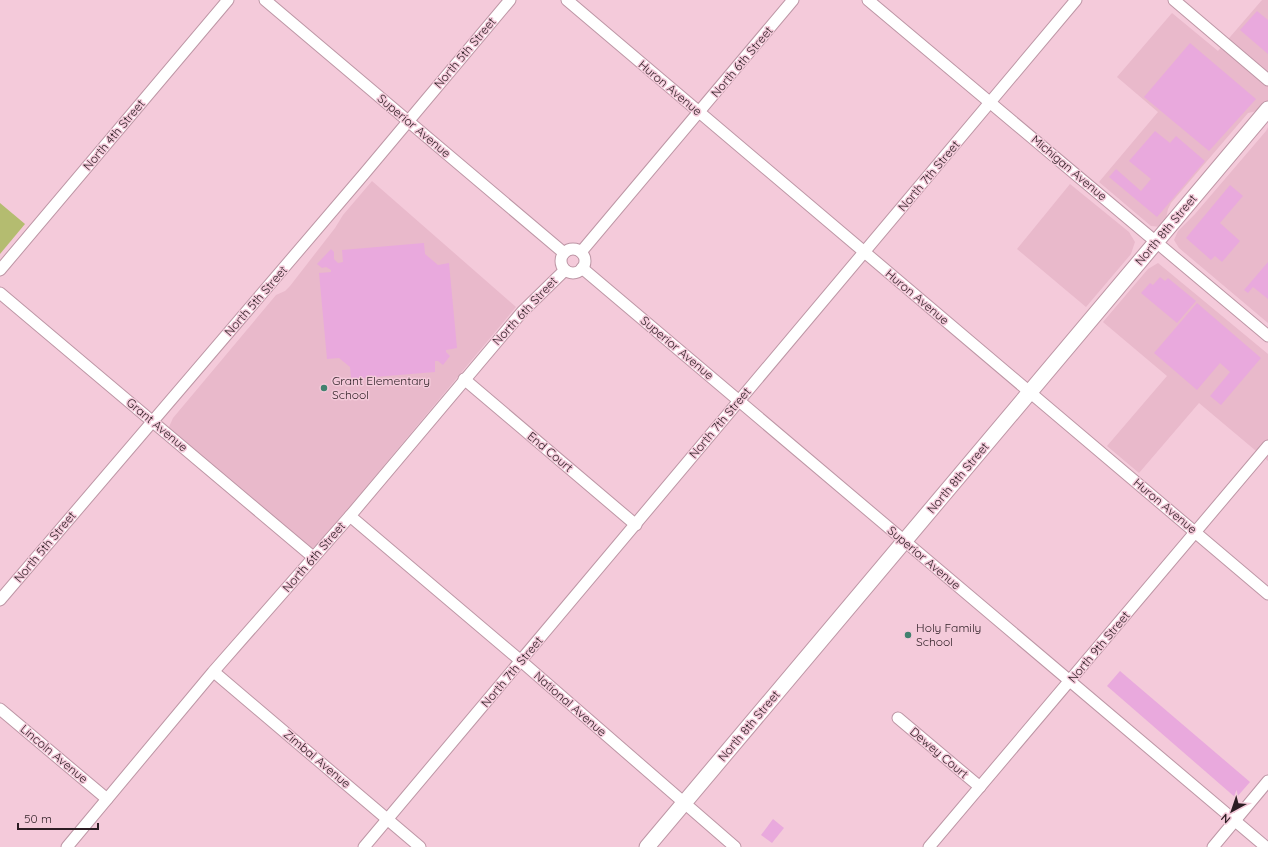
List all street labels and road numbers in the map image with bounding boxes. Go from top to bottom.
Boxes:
street label: North 5th Street [431,14,499,91]
street label: North 6th Street [708,23,776,100]
street label: Huron Avenue [635,57,705,119]
street label: Superior Avenue [375,91,454,161]
street label: North 4th Street [80,96,148,173]
street label: Michigan Avenue [1028,132,1110,204]
street label: North 7th Street [895,137,963,214]
street label: North 8th Street [1132,191,1200,268]
street label: North 5th Street [221,262,290,339]
street label: Huron Avenue [882,266,952,328]
street label: North 6th Street [489,273,560,348]
street label: Superior Avenue [638,313,717,383]
street label: North 7th Street [686,384,754,461]
street label: Grant Avenue [124,395,191,455]
street label: End Court [524,428,576,475]
street label: North 8th Street [924,439,992,516]
street label: Huron Avenue [1130,475,1200,537]
street label: North 5th Street [11,508,79,585]
street label: North 6th Street [279,518,348,595]
street label: Superior Avenue [885,523,964,593]
street label: North 9th Street [1064,608,1133,685]
street label: North 7th Street [478,633,546,710]
street label: National Avenue [531,668,610,739]
street label: North 8th Street [715,687,783,764]
street label: Lincoln Avenue [18,721,91,786]
street label: Dewey Court [907,724,972,781]
street label: Zimbal Avenue [281,726,354,791]

